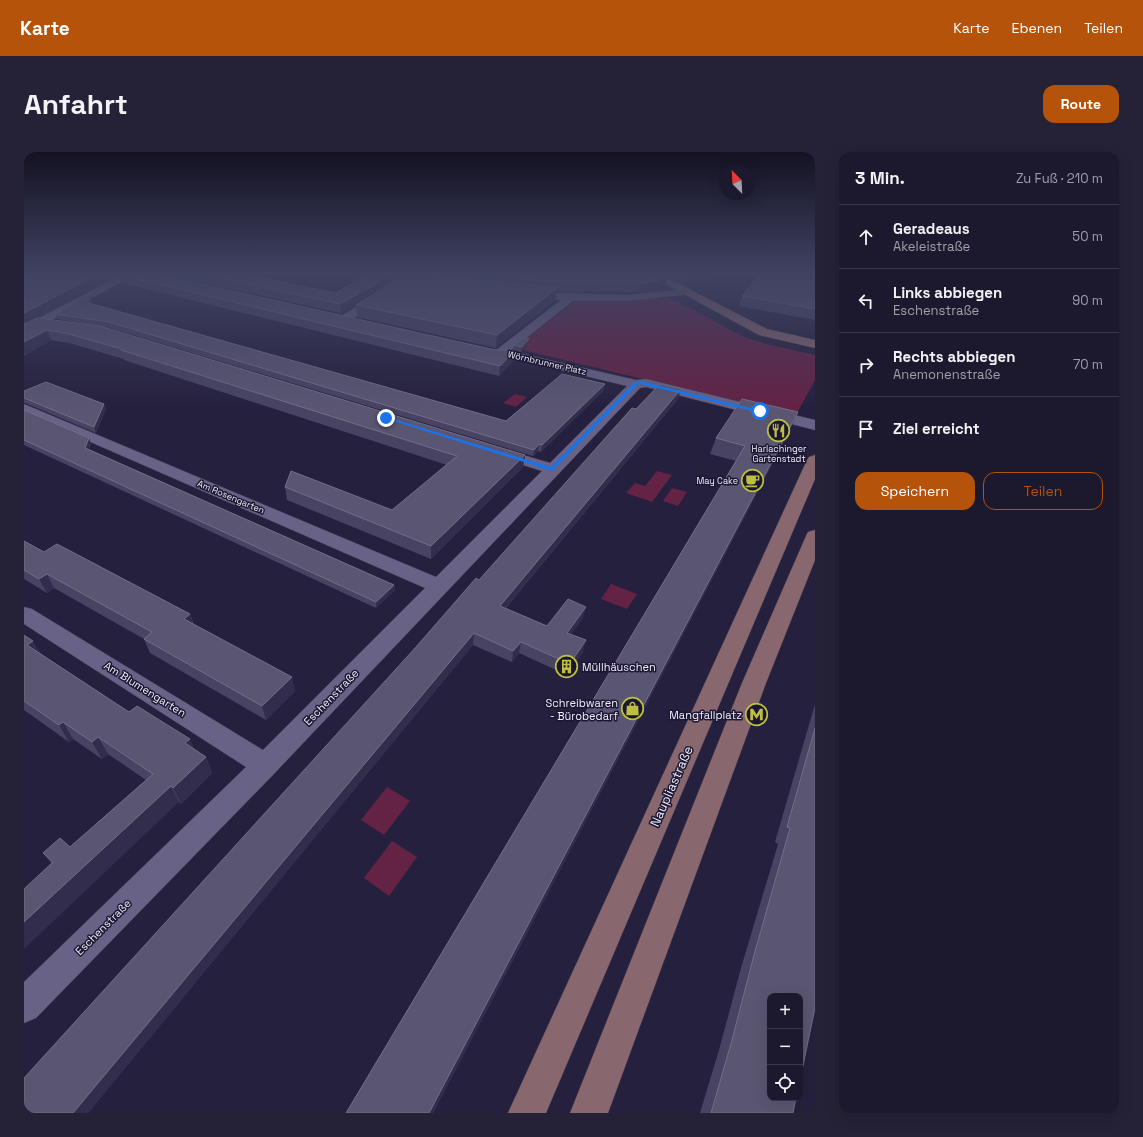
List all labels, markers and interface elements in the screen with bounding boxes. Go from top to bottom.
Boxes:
text: Karte [20,16,70,41]
text: Karte [953,19,990,37]
text: Ebenen [1012,19,1062,37]
text: Teilen [1084,19,1123,37]
button: Route [1043,85,1119,123]
text: Anfahrt [24,86,128,122]
north arrow [719,164,755,200]
text: 3 Min. [855,167,905,189]
text: Zu Fuß · 210 m [1016,170,1103,187]
text: Geradeaus [893,219,970,238]
icon: ahead [855,226,877,248]
text: 50 m [1072,228,1103,245]
text: Akeleistraße [893,238,970,255]
text: Links abbiegen [893,283,1002,302]
icon: left [855,290,877,312]
text: 90 m [1072,292,1103,309]
text: Eschenstraße [893,302,979,319]
text: Rechts abbiegen [893,347,1015,366]
street label: Wörnbrunner Platz [507,348,588,378]
icon: right [855,354,877,376]
text: 70 m [1073,356,1103,373]
text: Anemonenstraße [893,366,1000,383]
route start [751,402,769,420]
route end [377,409,395,427]
restaurant icon: Harlachinger Gartenstadt [766,417,792,443]
icon: arrive [855,418,877,440]
text: Ziel erreicht [893,419,980,438]
place label: Harlachinger Gartenstadt [752,443,807,465]
cafe icon: May Cake [740,468,766,494]
button: Speichern [855,472,975,510]
button: Teilen [983,472,1103,510]
place label: May Cake [696,475,738,487]
street label: Am Rosengarten [196,477,266,517]
building icon: Müllhäuschen [554,654,580,680]
street label: Am Blumengarten [101,658,189,720]
place label: Müllhäuschen [582,660,656,674]
street label: Eschenstraße [301,666,361,728]
place label: Schreibwaren - Bürobedarf [546,696,618,723]
shop icon: Schreibwaren - Bürobedarf [620,696,646,722]
metro station icon: Mangfallplatz [744,702,770,728]
place label: Mangfallplatz [669,708,742,722]
street label: Naupliastraße [646,743,697,829]
street label: Eschenstraße [72,896,134,958]
map controls [767,993,803,1101]
button: + [767,993,803,1029]
button: − [767,1029,803,1065]
button: locate [767,1065,803,1101]

